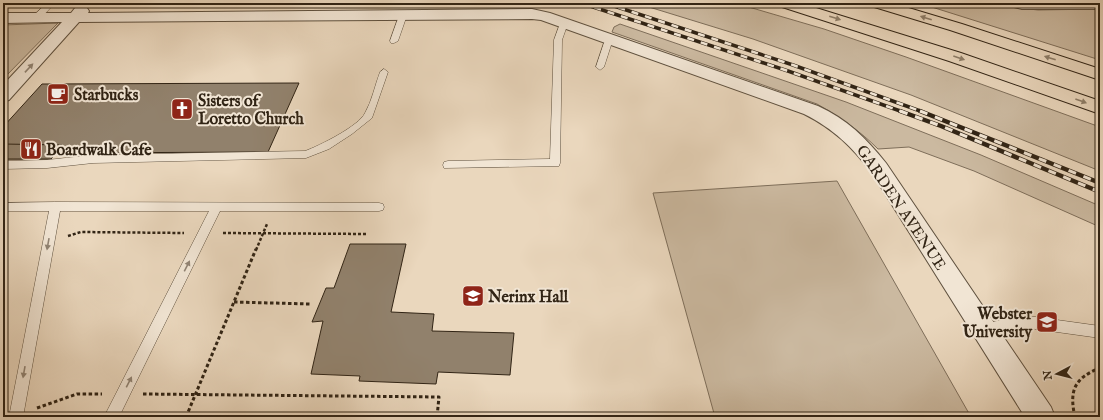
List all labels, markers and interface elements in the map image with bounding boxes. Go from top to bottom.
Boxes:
one-way arrow [829,15,841,21]
one-way arrow [920,15,932,21]
one-way arrow [1043,55,1055,61]
one-way arrow [953,56,965,62]
one-way arrow [25,62,34,73]
cafe icon: Starbucks [45,81,71,107]
place label: Starbucks [74,86,139,106]
place label: Sisters of Loretto Church [198,92,304,130]
church icon: Sisters of Loretto Church [169,96,195,122]
one-way arrow [1076,99,1088,105]
restaurant icon: Boardwalk Cafe [18,136,44,162]
place label: Boardwalk Cafe [46,141,152,161]
street label: GARDEN AVENUE [851,142,950,275]
one-way arrow [44,238,50,251]
one-way arrow [184,260,190,272]
school or university icon: Nerinx Hall [460,283,486,309]
place label: Nerinx Hall [487,288,569,308]
place label: Webster University [962,305,1033,343]
school or university icon: Webster University [1034,309,1060,335]
north arrow [1037,354,1077,394]
one-way arrow [21,366,27,378]
text: N [1040,369,1056,382]
one-way arrow [126,376,132,388]

